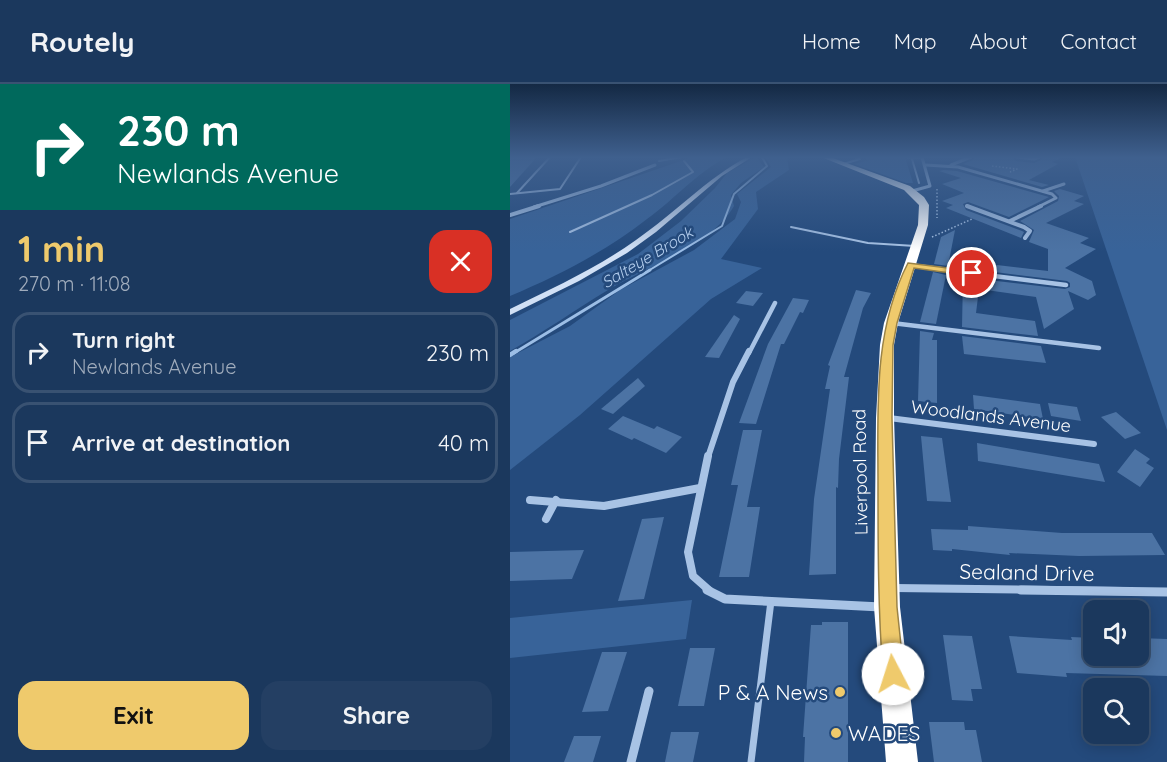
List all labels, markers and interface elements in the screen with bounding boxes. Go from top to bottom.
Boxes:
text: Routely [30,24,134,59]
text: Home [802,28,861,54]
text: Map [894,28,937,54]
text: About [970,28,1028,54]
text: Contact [1061,28,1137,54]
text: 230 m [117,104,240,157]
icon: right [18,108,96,186]
text: Newlands Avenue [117,156,339,190]
water label: Salteye Brook [598,221,698,292]
text: 1 min [18,226,105,271]
button: close [429,230,492,293]
pin [946,247,997,298]
icon: arrive [955,256,988,289]
text: 270 m · 11:08 [18,271,131,296]
text: Turn right [72,326,176,354]
icon: right [21,336,54,369]
text: 230 m [426,339,489,367]
text: Newlands Avenue [72,354,237,379]
street label: Woodlands Avenue [910,395,1072,437]
street label: Liverpool Road [847,409,873,535]
icon: arrive [21,426,54,459]
text: Arrive at destination [72,429,290,457]
text: 40 m [438,429,489,457]
street label: Sealand Drive [959,558,1095,586]
map controls [1083,600,1149,744]
button: sound [1083,600,1149,666]
position arrow [861,642,925,706]
button: search [1083,678,1149,744]
place label: P & A News [718,679,828,705]
button: Exit [18,681,249,750]
button: Share [261,681,492,750]
marker: P & A News [833,685,847,699]
place label: WADES [848,720,920,746]
marker: WADES [829,726,843,740]

